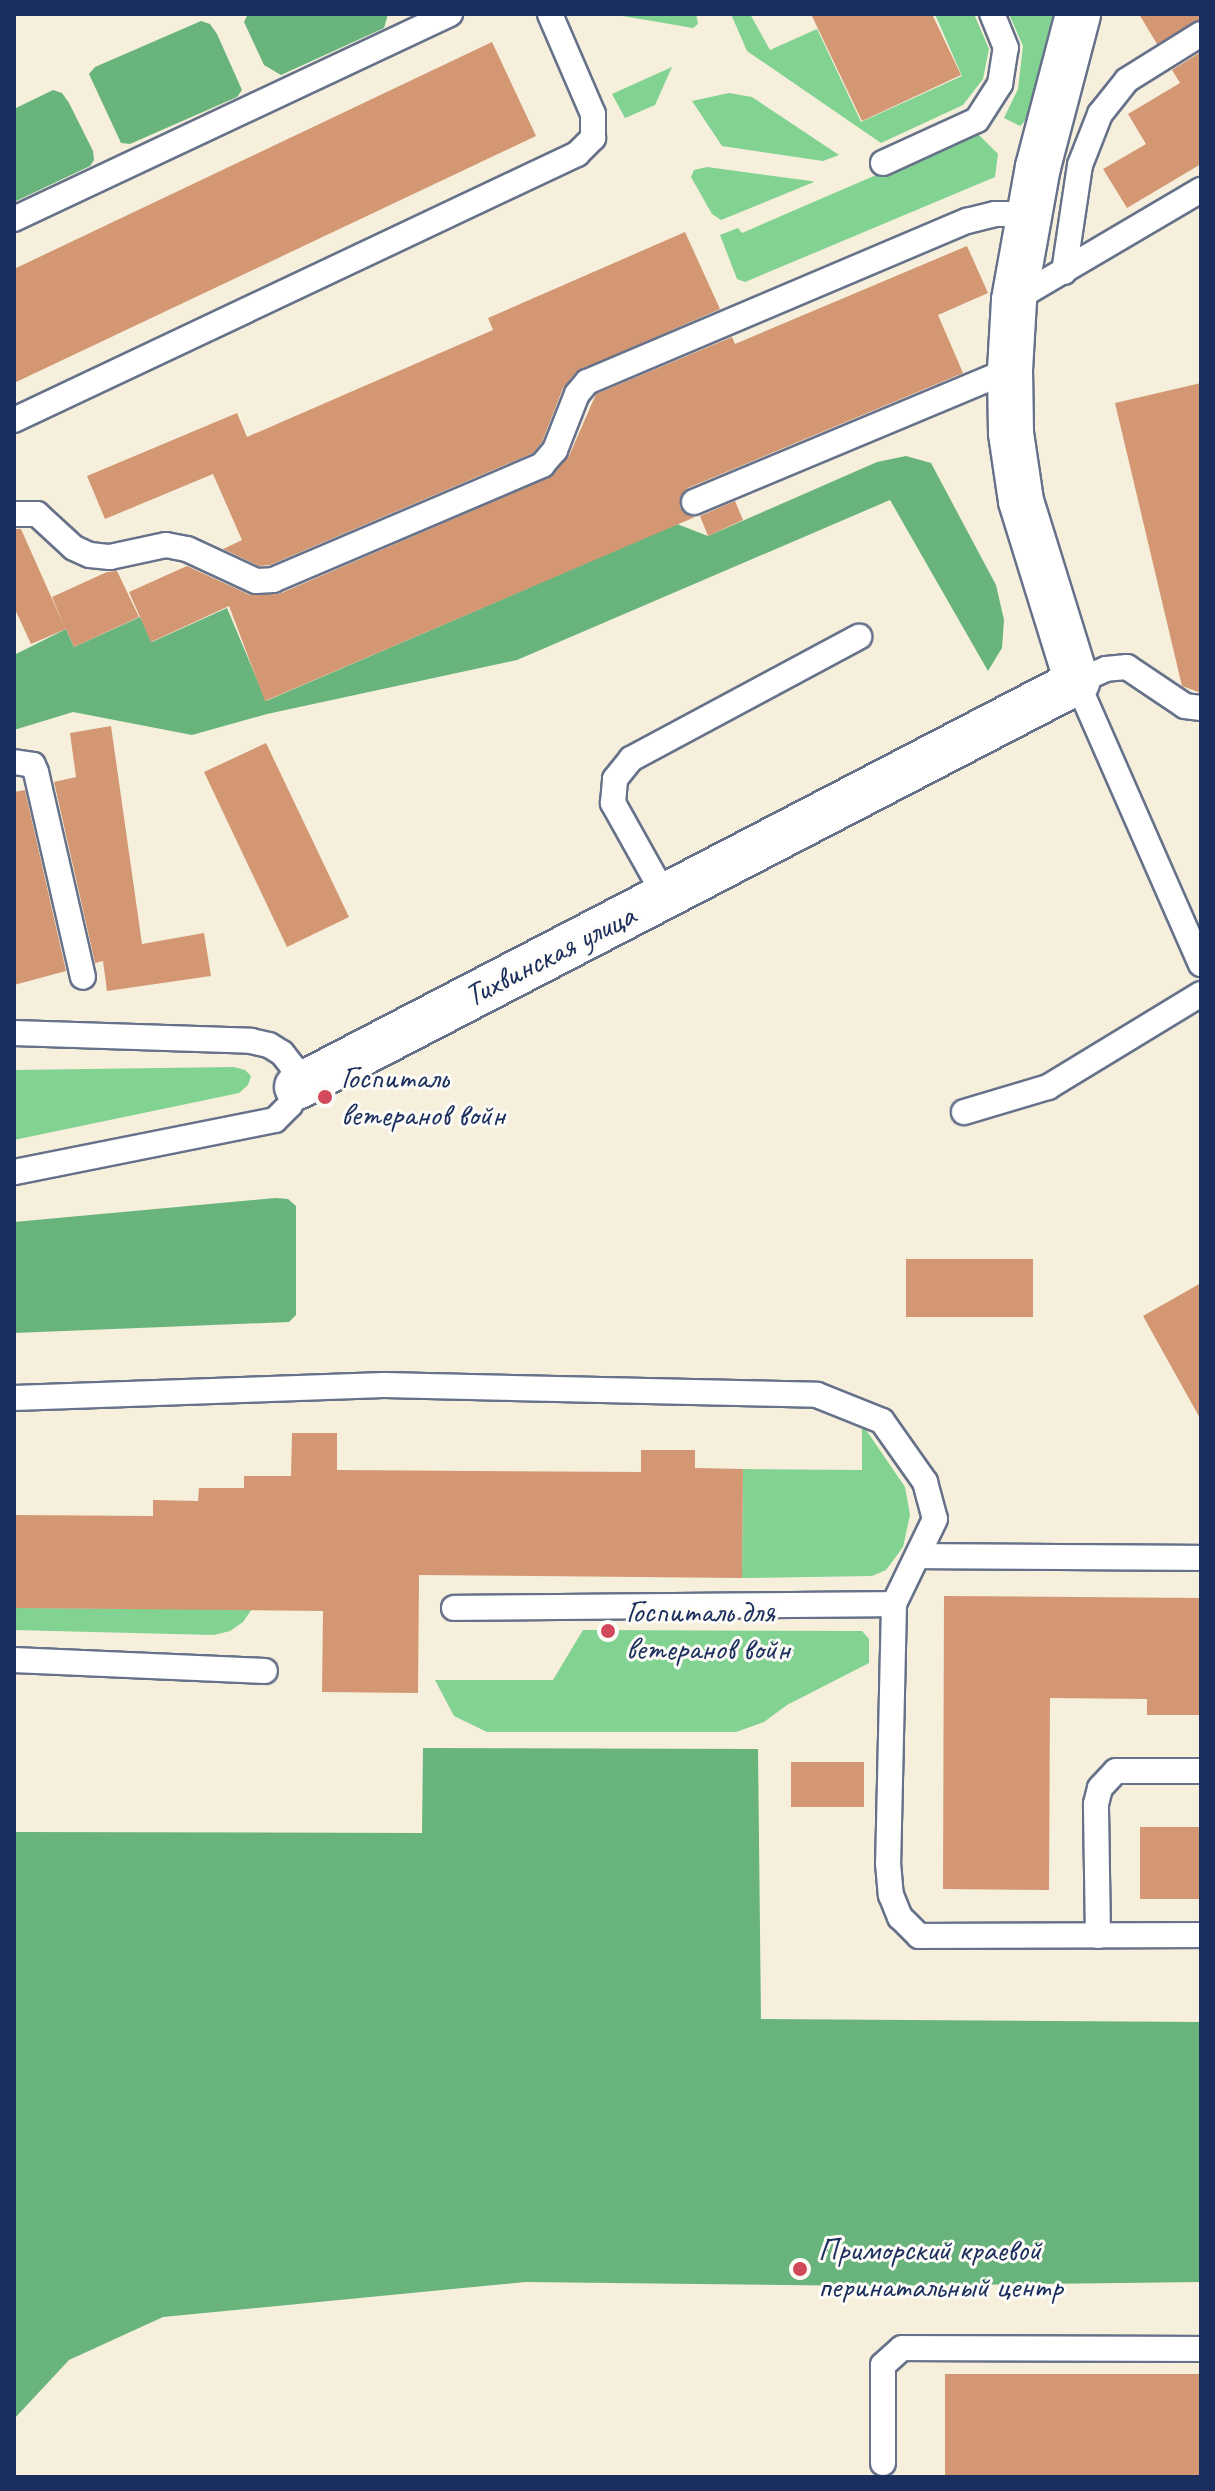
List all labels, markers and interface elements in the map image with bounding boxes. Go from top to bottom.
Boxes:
street label: Тихвинская улица [457,896,643,1016]
place label: Госпиталь ветеранов войн [341,1060,504,1135]
marker: Госпиталь ветеранов войн [316,1088,334,1106]
place label: Госпиталь для ветеранов войн [626,1594,789,1669]
marker: Госпиталь для ветеранов войн [597,1620,619,1642]
place label: Приморский краевой перинатальный центр [818,2232,1063,2307]
marker: Приморский краевой перинатальный центр [789,2258,811,2280]

